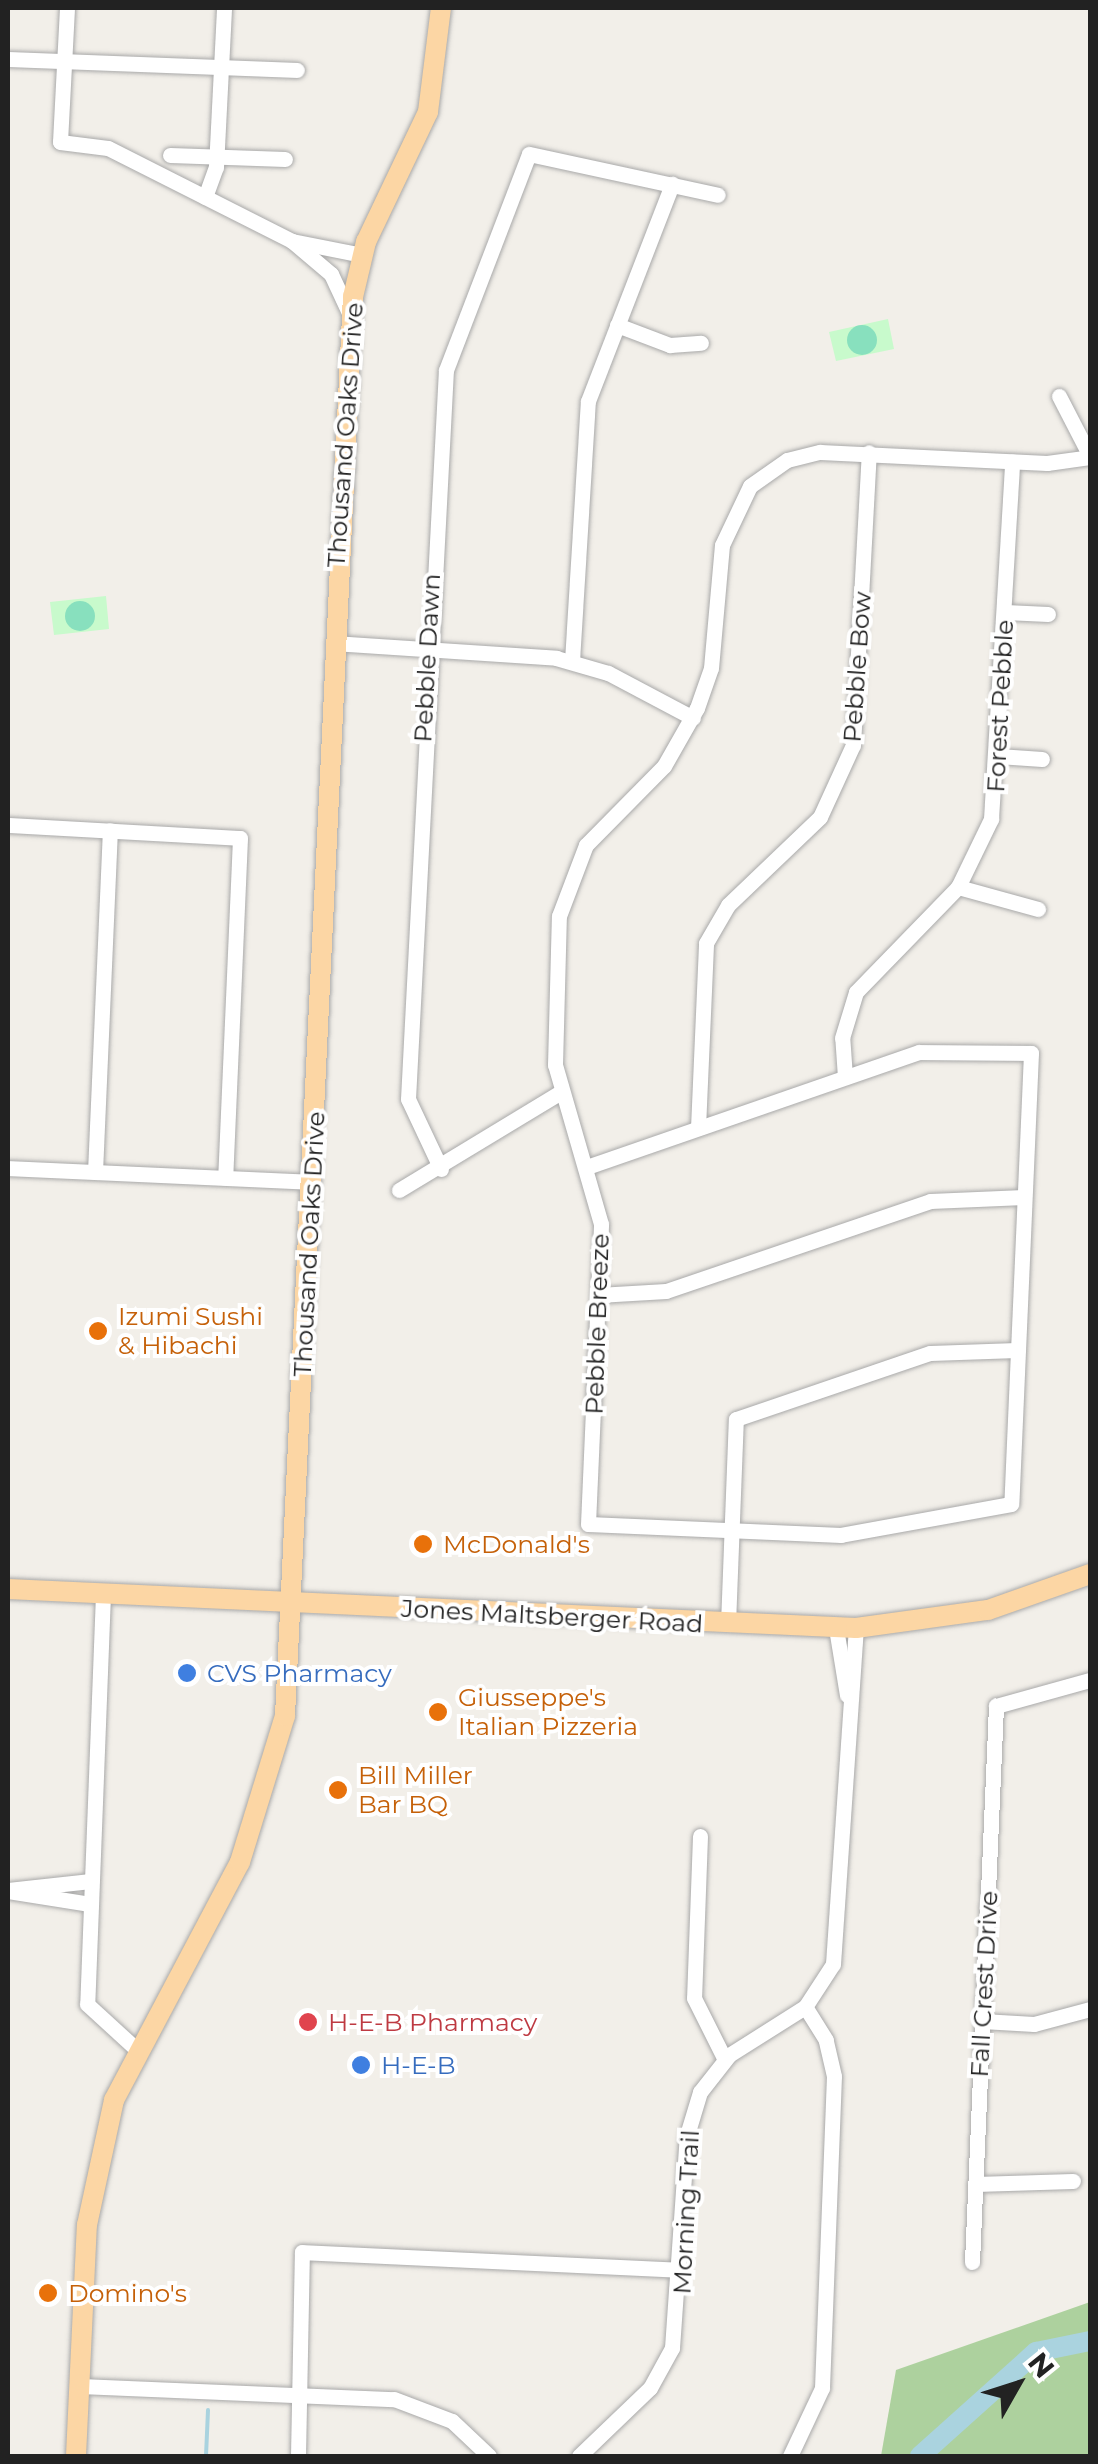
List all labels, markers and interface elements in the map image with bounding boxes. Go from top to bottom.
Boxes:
street label: Thousand Oaks Drive [321,301,369,569]
street label: Pebble Dawn [408,573,446,743]
street label: Pebble Bow [837,591,877,743]
street label: Forest Pebble [980,619,1020,793]
street label: Thousand Oaks Drive [287,1111,331,1377]
street label: Pebble Breeze [579,1233,615,1415]
place label: Izumi Sushi & Hibachi [118,1302,263,1361]
marker: Izumi Sushi & Hibachi [87,1320,109,1342]
place label: McDonald's [443,1529,590,1559]
marker: McDonald's [412,1533,434,1555]
street label: Jones Maltsberger Road [400,1593,704,1639]
place label: CVS Pharmacy [207,1658,392,1688]
marker: CVS Pharmacy [176,1662,198,1684]
place label: Giusseppe's Italian Pizzeria [458,1683,638,1742]
marker: Giusseppe's Italian Pizzeria [427,1701,449,1723]
place label: Bill Miller Bar BQ [358,1761,473,1820]
marker: Bill Miller Bar BQ [327,1779,349,1801]
street label: Fall Crest Drive [964,1890,1004,2078]
place label: H-E-B Pharmacy [328,2007,537,2037]
marker: H-E-B Pharmacy [297,2011,319,2033]
place label: H-E-B [381,2050,455,2080]
marker: H-E-B [350,2054,372,2076]
street label: Morning Trail [667,2129,705,2295]
place label: Domino's [68,2278,187,2308]
marker: Domino's [37,2282,59,2304]
north arrow [968,2334,1068,2434]
text: N [1021,2346,1062,2385]

